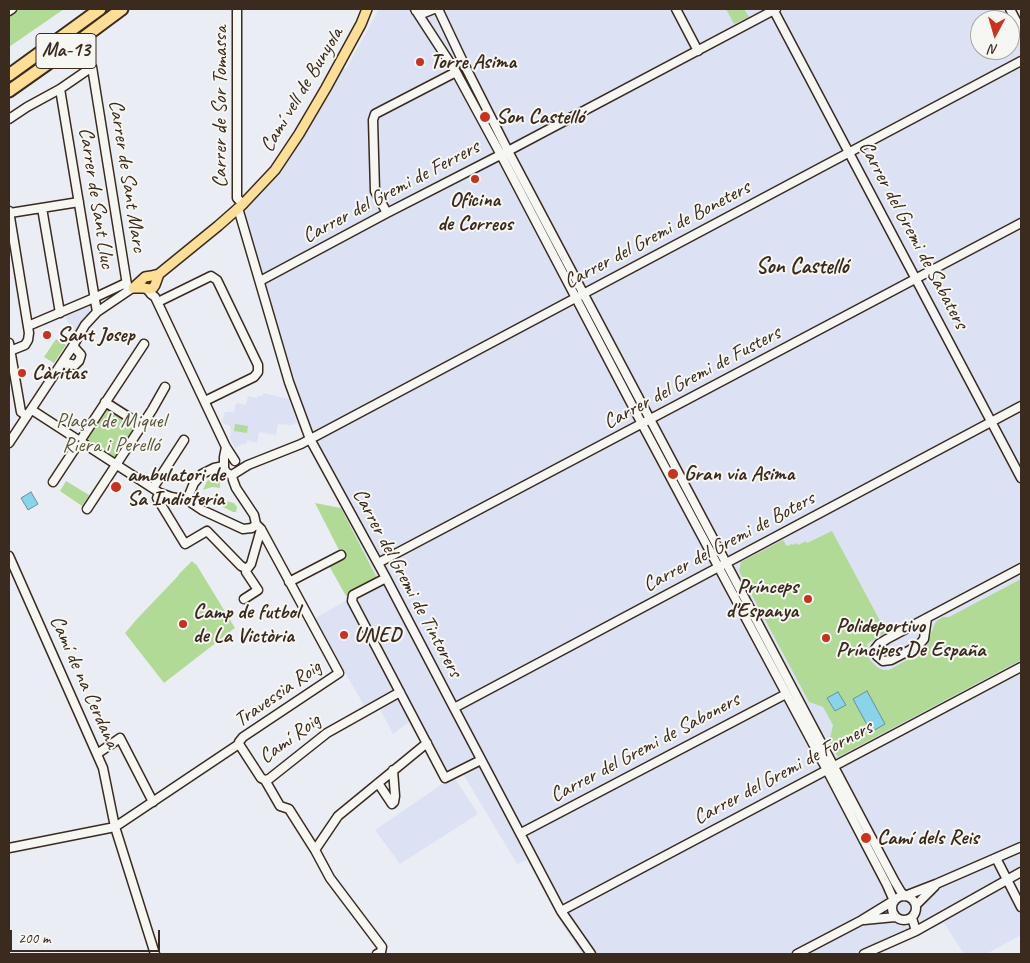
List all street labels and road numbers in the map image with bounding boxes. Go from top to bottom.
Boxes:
street label: Camí vell de Bunyola [255,23,349,157]
street label: Carrer de Sor Tomassa [207,26,233,188]
road number: Ma-13 [36,34,96,68]
street label: Carrer de Sant Marc [103,98,151,254]
street label: Carrer de Sant Lluc [72,126,120,270]
street label: Carrer del Gremi de Ferrers [298,135,484,249]
street label: Carrer del Gremi de Sabaters [853,137,973,333]
street label: Carrer del Gremi de Boneters [560,175,754,295]
street label: Carrer del Gremi de Fusters [599,321,785,435]
street label: Carrer del Gremi de Tintorers [346,484,468,682]
street label: Carrer del Gremi de Boters [639,486,819,598]
street label: Camí de na Cerdana [43,612,125,752]
street label: Travessia Roig [230,655,326,733]
street label: Carrer del Gremi de Saboners [546,687,744,809]
street label: Camí Roig [254,708,326,770]
street label: Carrer del Gremi de Forners [689,715,877,831]

